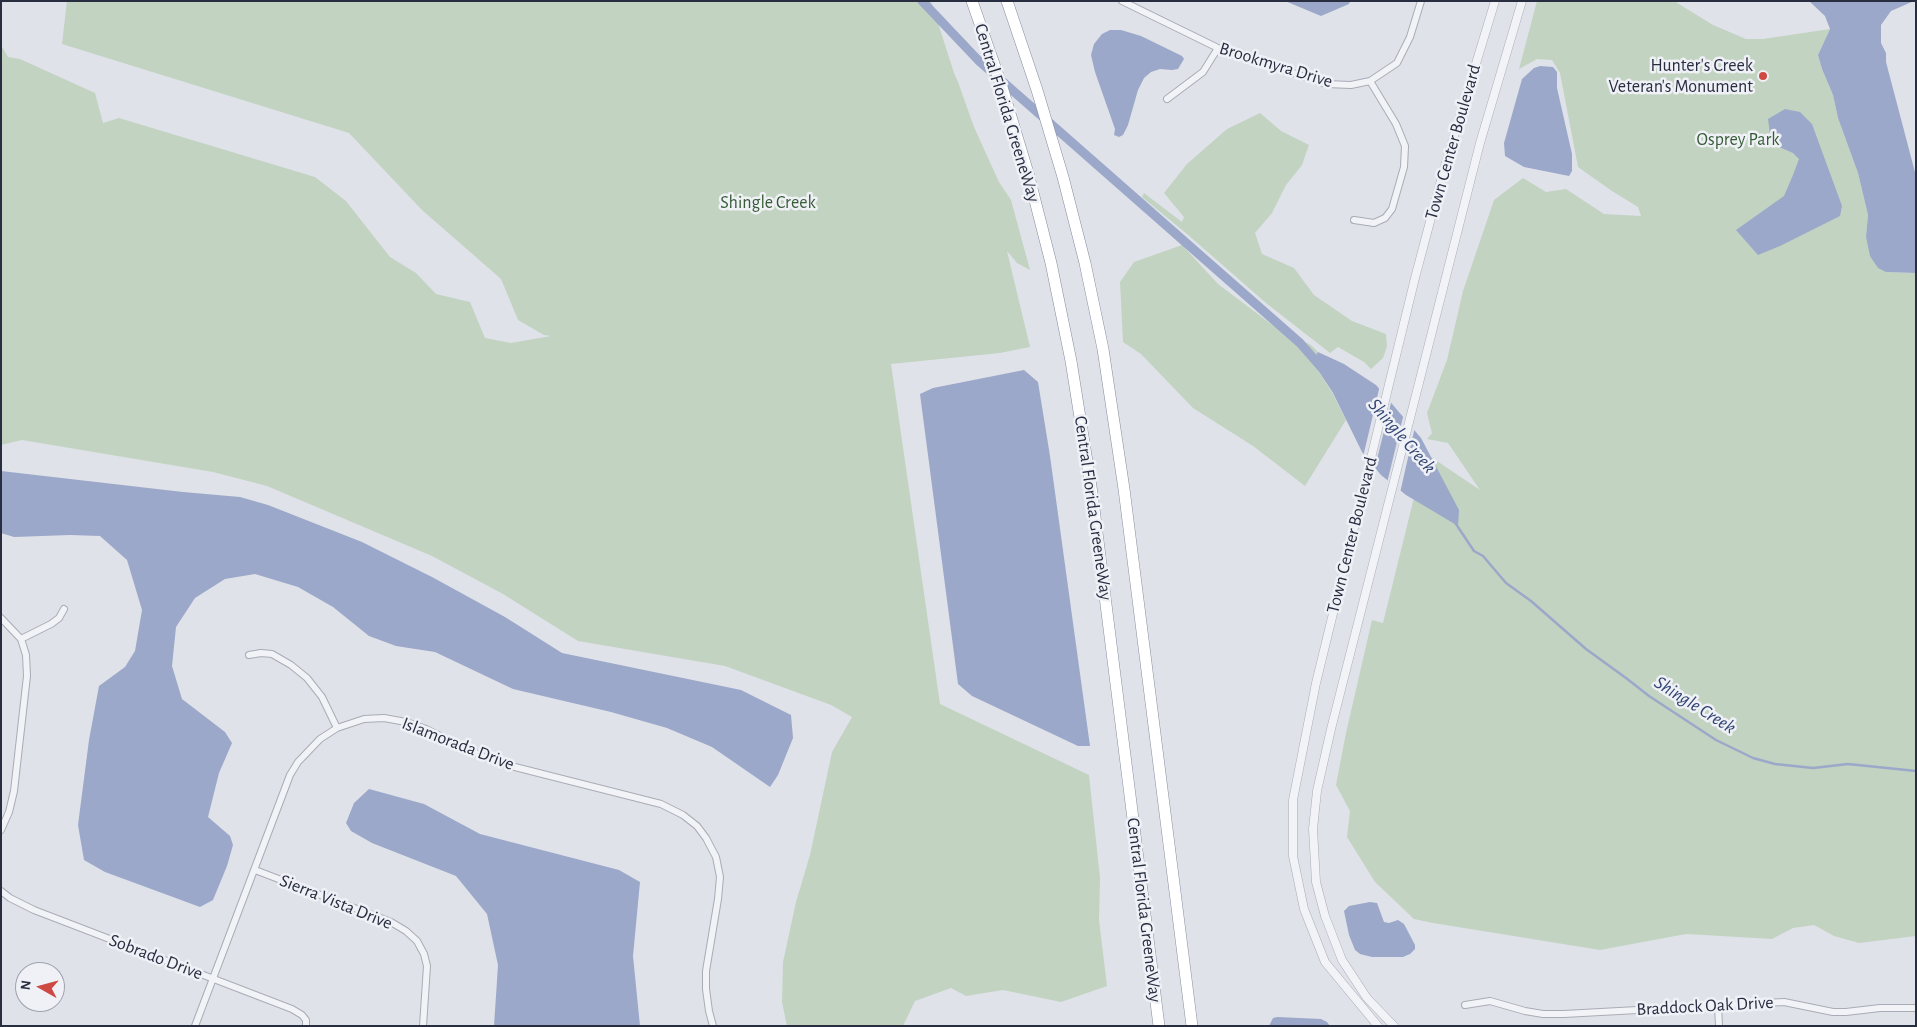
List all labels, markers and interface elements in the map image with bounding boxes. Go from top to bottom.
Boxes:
street label: Central Florida GreeneWay [970,21,1044,205]
street label: Brookmyra Drive [1217,38,1335,92]
place label: Hunter's Creek Veteran's Monument [1609,55,1753,98]
street label: Town Center Boulevard [1420,62,1486,222]
marker: Hunter's Creek Veteran's Monument [1757,70,1769,82]
park label: Osprey Park [1697,129,1779,151]
park label: Shingle Creek [720,192,816,214]
water label: Shingle Creek [1363,394,1441,478]
street label: Central Florida GreeneWay [1069,414,1117,602]
street label: Town Center Boulevard [1322,454,1382,616]
water label: Shingle Creek [1650,671,1740,739]
street label: Islamorada Drive [399,713,517,775]
street label: Central Florida GreeneWay [1122,816,1166,1004]
street label: Sierra Vista Drive [277,870,395,934]
street label: Sobrado Drive [106,929,206,985]
north arrow [15,962,65,1012]
text: N [19,980,34,991]
street label: Braddock Oak Drive [1636,992,1774,1020]

